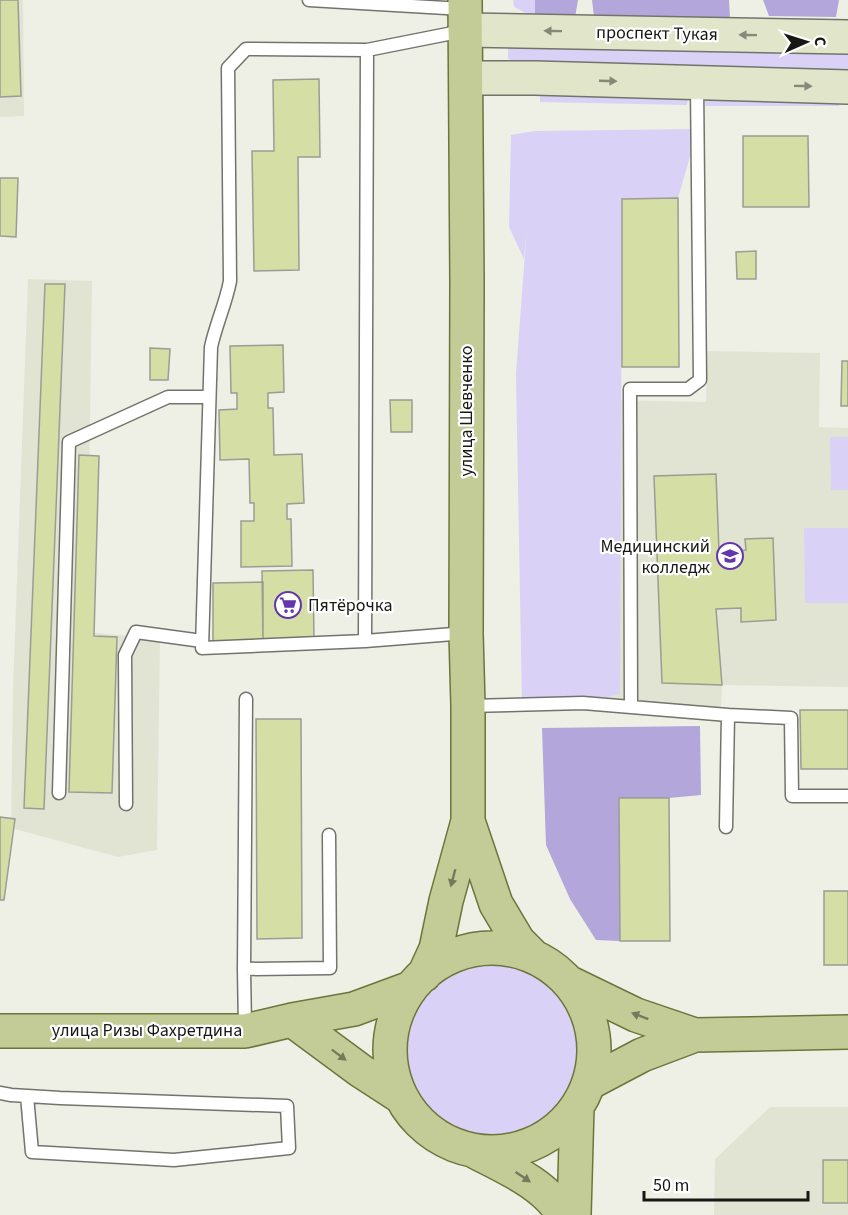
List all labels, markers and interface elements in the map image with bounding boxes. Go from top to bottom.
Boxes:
north arrow [776,12,836,72]
street label: проспект Тукая [596,20,718,47]
one-way arrow [543,26,562,36]
one-way arrow [738,30,757,40]
text: С [809,36,831,46]
one-way arrow [599,76,618,85]
one-way arrow [794,81,813,91]
street label: улица Шевченко [454,345,479,477]
place label: Медицинский колледж [600,534,711,580]
school or university icon: Медицинский колледж [715,541,745,571]
supermarket icon: Пятёрочка [273,590,303,620]
place label: Пятёрочка [308,593,393,618]
one-way arrow [447,869,457,887]
one-way arrow [631,1011,649,1020]
street label: улица Ризы Фахретдина [52,1018,242,1043]
one-way arrow [331,1049,347,1061]
scale bar [644,1164,808,1202]
one-way arrow [515,1172,531,1183]
text: 50 m [653,1173,689,1198]

